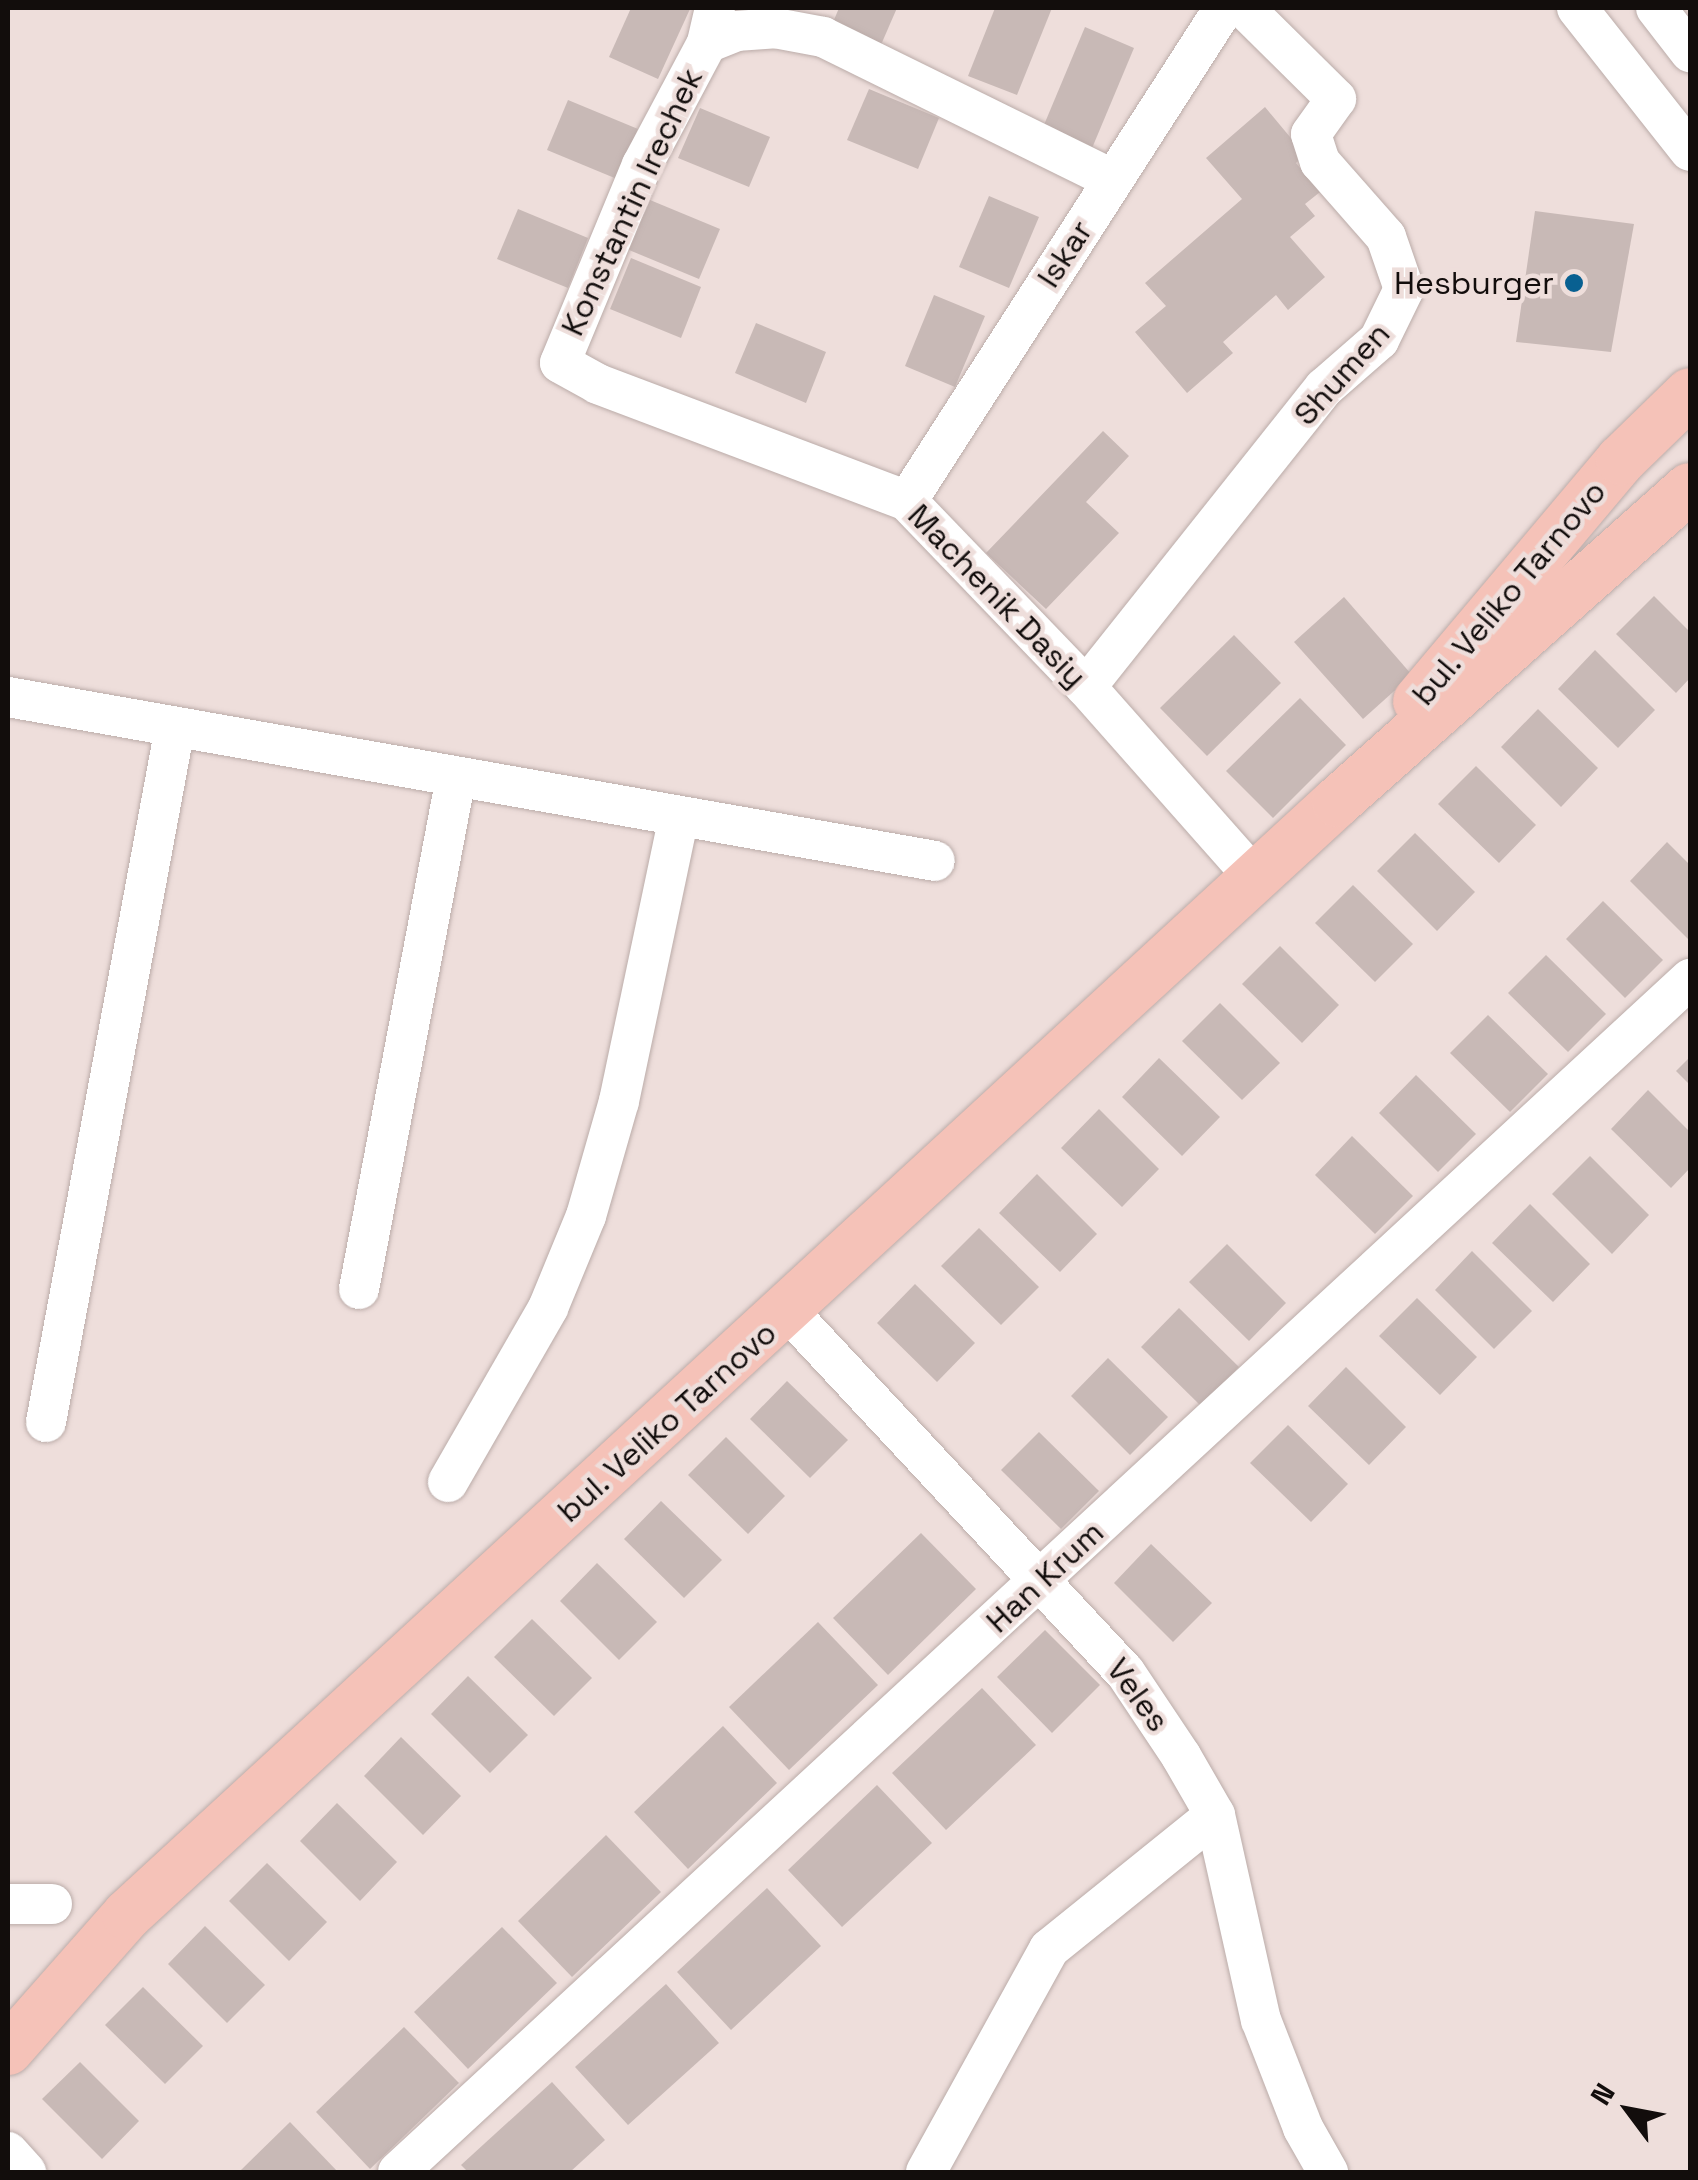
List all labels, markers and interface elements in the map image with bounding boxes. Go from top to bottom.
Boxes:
street label: Konstantin Irechek [553,62,711,342]
street label: Iskar [1029,213,1101,295]
place label: Hesburger [1394,264,1554,302]
marker: Hesburger [1563,272,1585,294]
street label: Shumen [1286,315,1398,433]
street label: bul. Veliko Tarnovo [1403,472,1615,714]
street label: Machenik Dasiy [900,496,1094,696]
street label: bul. Veliko Tarnovo [549,1313,785,1531]
street label: Han Krum [979,1513,1111,1641]
street label: Veles [1099,1651,1177,1739]
north arrow [1578,2060,1678,2160]
text: N [1582,2077,1623,2112]

